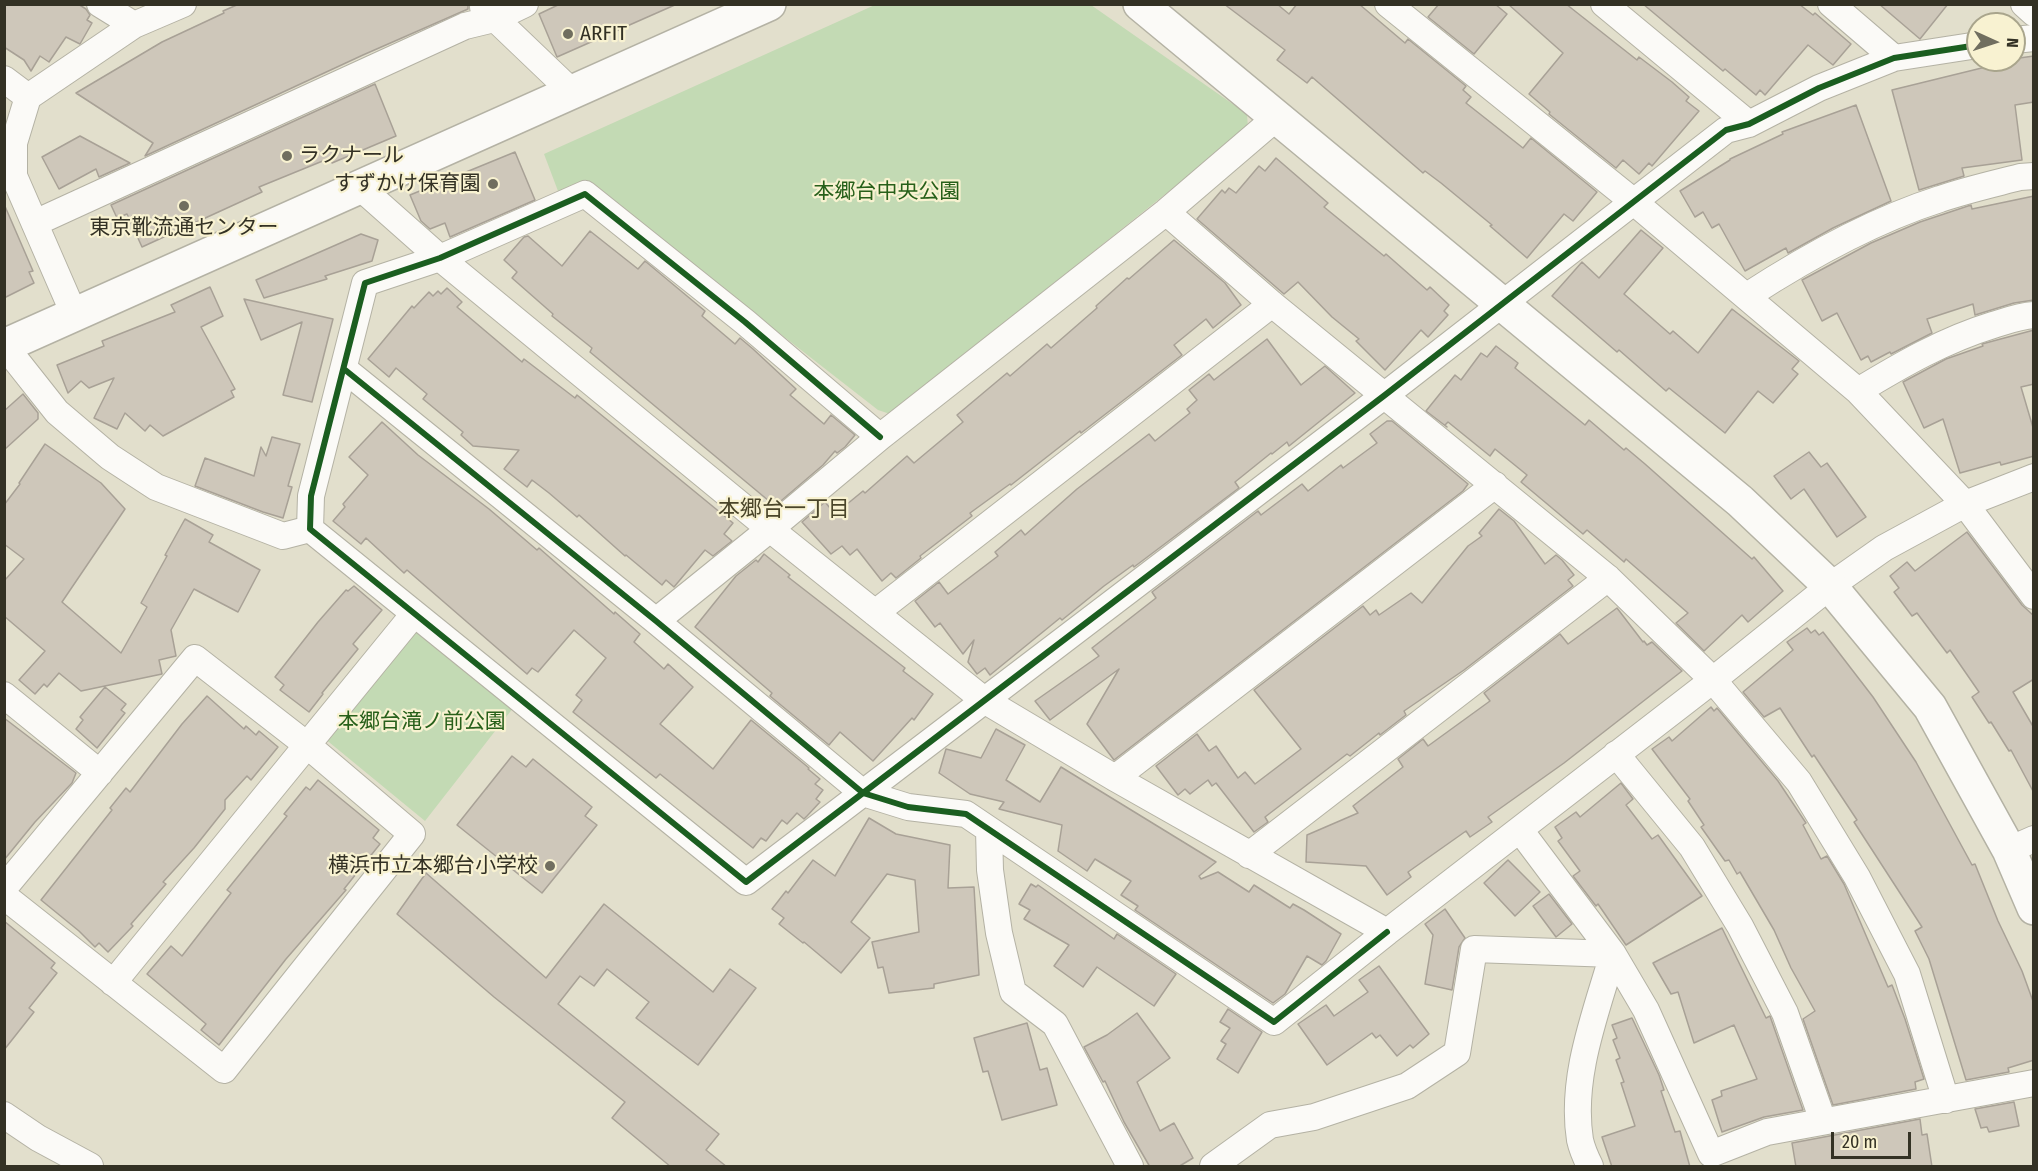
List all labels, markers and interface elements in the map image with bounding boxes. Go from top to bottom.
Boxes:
north arrow [1966,12,2026,72]
place label: ARFIT [580,21,627,47]
marker: ARFIT [561,27,575,41]
text: N [2003,38,2022,48]
place label: ラクナール [299,143,404,169]
marker: ラクナール [280,149,294,163]
place label: すずかけ保育園 [334,171,481,197]
marker: すずかけ保育園 [486,177,500,191]
park label: 本郷台中央公園 [814,179,960,205]
marker: 東京靴流通センター [177,199,191,213]
place label: 東京靴流通センター [90,215,278,241]
district label: 本郷台一丁目 [718,497,850,523]
park label: 本郷台滝ノ前公園 [338,709,506,735]
place label: 横浜市立本郷台小学校 [328,853,538,879]
marker: 横浜市立本郷台小学校 [543,859,557,873]
scale bar [1834,1120,1914,1158]
text: 20 m [1842,1131,1877,1153]

